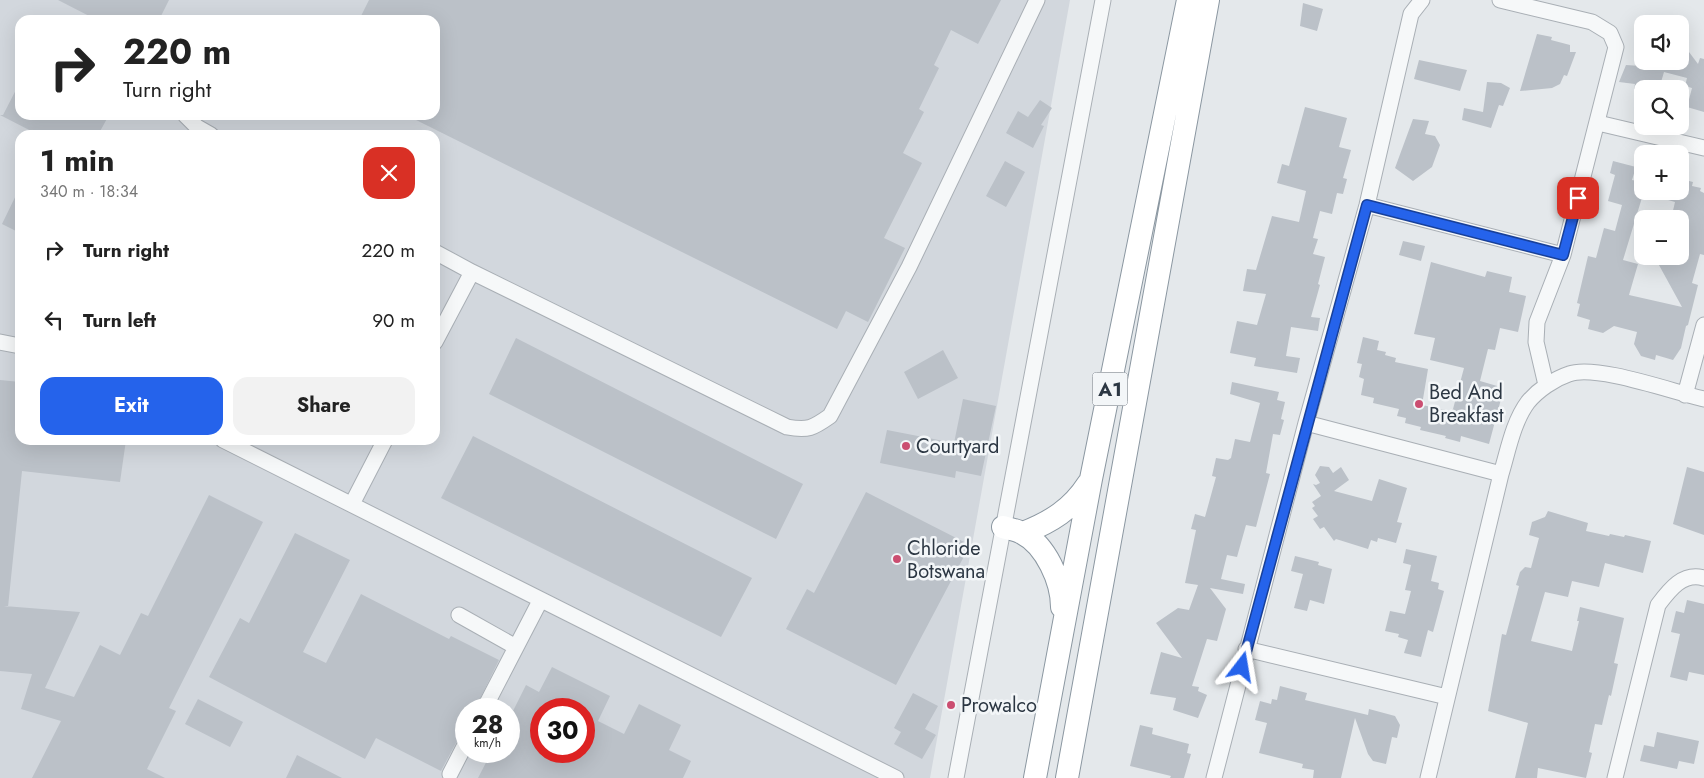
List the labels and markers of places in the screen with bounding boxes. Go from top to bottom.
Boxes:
pin [1557,177,1599,219]
place label: Bed And Breakfast [1429,378,1504,430]
marker: Bed And Breakfast [1413,398,1425,410]
place label: Courtyard [916,432,999,461]
marker: Courtyard [900,440,912,452]
place label: Chloride Botswana [907,534,985,586]
marker: Chloride Botswana [891,553,903,565]
place label: Prowalco [961,691,1037,720]
marker: Prowalco [945,699,957,711]

